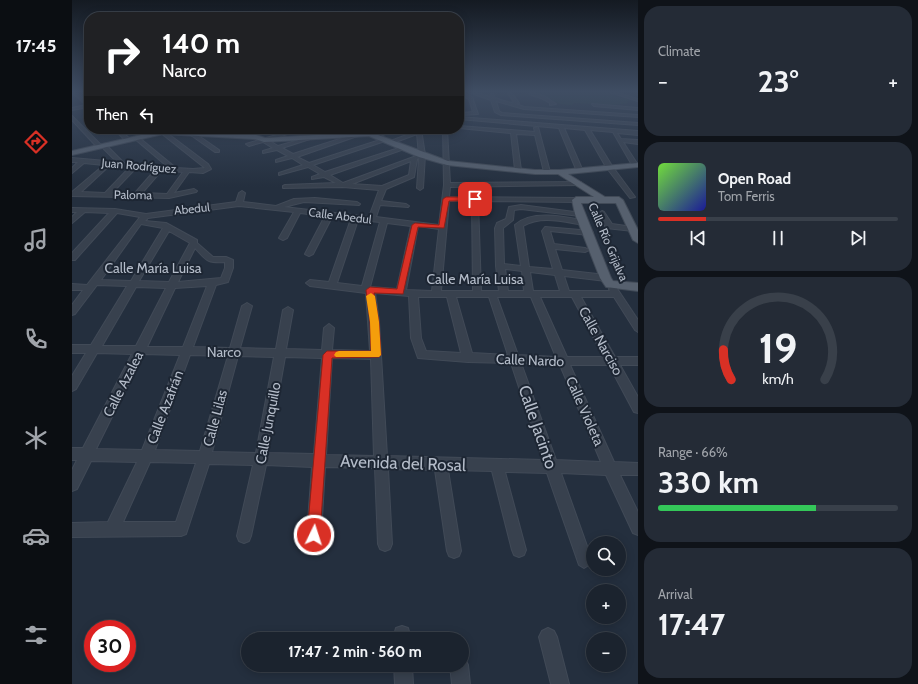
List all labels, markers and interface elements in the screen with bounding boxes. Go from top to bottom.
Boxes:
text: 140 m [162,26,240,60]
icon: right [96,28,148,80]
text: 17:45 [16,35,56,57]
text: Climate [658,43,700,59]
text: Narco [162,60,207,82]
text: 23° [758,63,798,100]
text: − [658,68,668,95]
text: + [888,68,898,95]
icon: left [136,104,158,126]
text: Then [96,106,128,124]
icon: directions [22,128,50,156]
street label: Juan Rodríguez [100,155,177,176]
text: Open Road [718,170,791,188]
pin [458,182,492,216]
street label: Paloma [114,187,152,202]
icon: arrive [464,188,486,210]
text: Tom Ferris [718,188,775,204]
street label: Abedul [173,199,211,218]
street label: Calle Río Grijalva [585,200,632,283]
street label: Calle Abedul [308,204,373,227]
icon: music [22,226,50,254]
icon: previous [687,227,709,249]
icon: pause [767,227,789,249]
icon: next [847,227,869,249]
street label: Calle María Luisa [104,259,202,277]
street label: Calle María Luisa [426,270,524,288]
street label: Calle Narciso [575,304,627,379]
text: 19 [759,323,797,373]
icon: phone [22,325,50,353]
street label: Narco [207,343,242,361]
street label: Calle Azalea [99,348,147,420]
street label: Calle Nardo [496,350,565,370]
street label: Calle Azafrán [143,367,187,446]
text: km/h [762,370,794,388]
street label: Calle Violeta [562,374,608,449]
street label: Calle Junquillo [251,380,285,466]
street label: Calle Jacinto [514,383,562,471]
street label: Calle Lilas [199,387,231,448]
icon: climate [22,424,50,452]
text: Range · 66% [658,444,728,460]
street label: Avenida del Rosal [340,451,466,475]
text: 330 km [658,464,759,501]
position arrow [293,514,335,556]
icon: car [22,522,50,550]
map controls [586,536,626,672]
button: search [586,536,626,576]
button: + [586,584,626,624]
text: Arrival [658,586,693,602]
text: 17:47 [658,606,725,643]
speed limit sign: 30 [84,620,136,672]
icon: filters [22,621,50,649]
button: − [586,632,626,672]
text: 17:47 · 2 min · 560 m [288,643,422,661]

